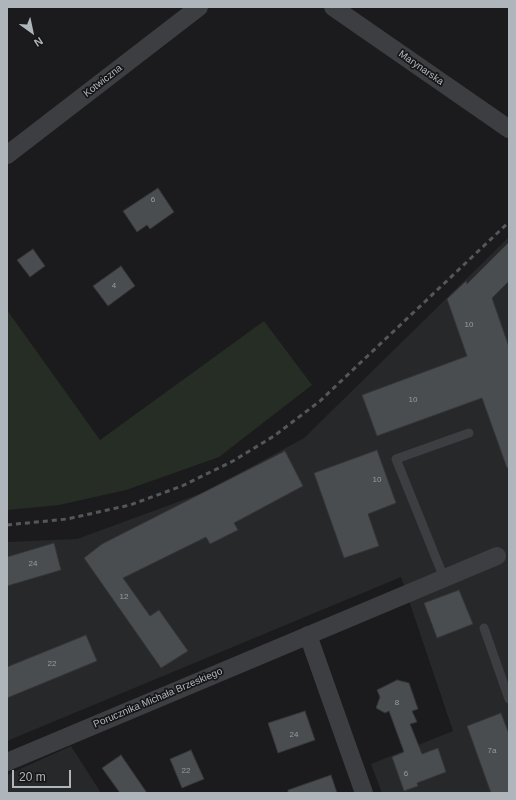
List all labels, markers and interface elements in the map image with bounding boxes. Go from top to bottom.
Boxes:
north arrow [12,12,52,52]
text: N [32,35,45,49]
street label: Marynarska [396,48,446,88]
street label: Kotwiczna [81,62,125,100]
house number: 6 [151,195,155,205]
house number: 4 [112,281,116,291]
house number: 10 [465,320,473,330]
house number: 10 [409,395,417,405]
house number: 10 [373,475,381,485]
house number: 24 [29,559,37,569]
house number: 12 [120,592,128,602]
house number: 22 [48,659,56,669]
street label: Porucznika Michała Brzeskiego [92,665,224,731]
house number: 8 [395,698,399,708]
house number: 24 [290,730,298,740]
house number: 7a [488,746,496,756]
scale bar [14,762,73,788]
house number: 22 [182,766,190,776]
house number: 6 [404,769,408,779]
text: 20 m [19,770,46,784]

